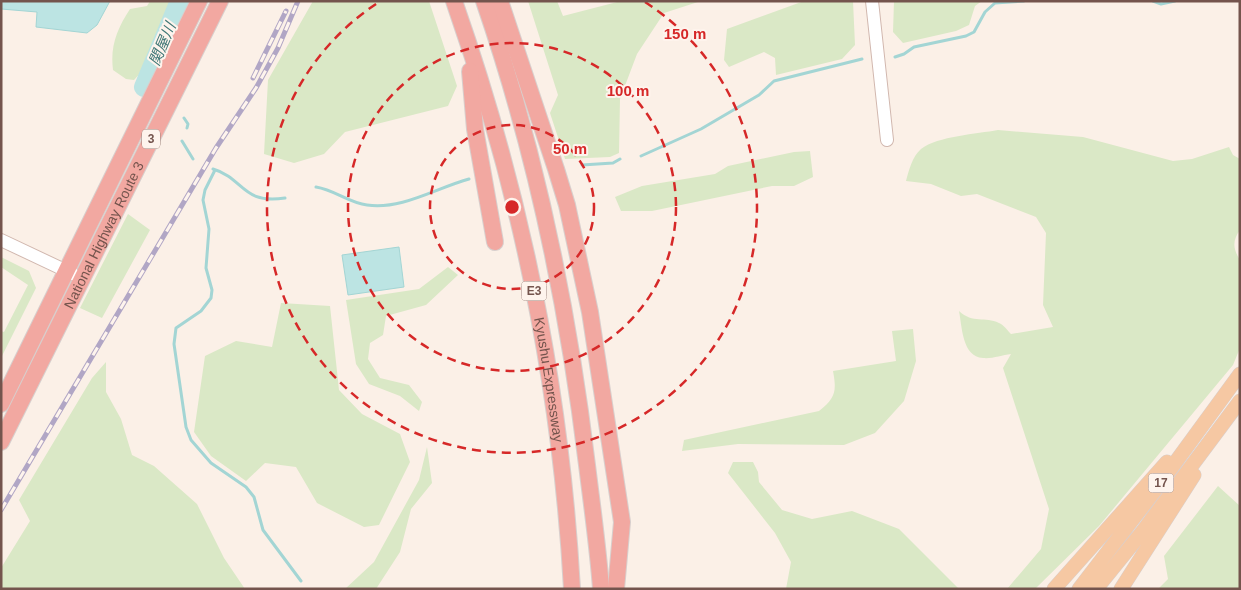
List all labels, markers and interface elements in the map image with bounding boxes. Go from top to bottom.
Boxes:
water label: 関屋川 [145,18,179,68]
text: 150 m [664,25,706,42]
text: 100 m [607,82,649,99]
road number: 3 [142,130,160,148]
text: 50 m [553,140,587,157]
street label: National Highway Route 3 [61,159,147,311]
centre of rings [503,198,521,216]
road number: E3 [522,282,546,300]
street label: Kyushu Expressway [531,316,567,443]
road number: 17 [1148,473,1174,492]

